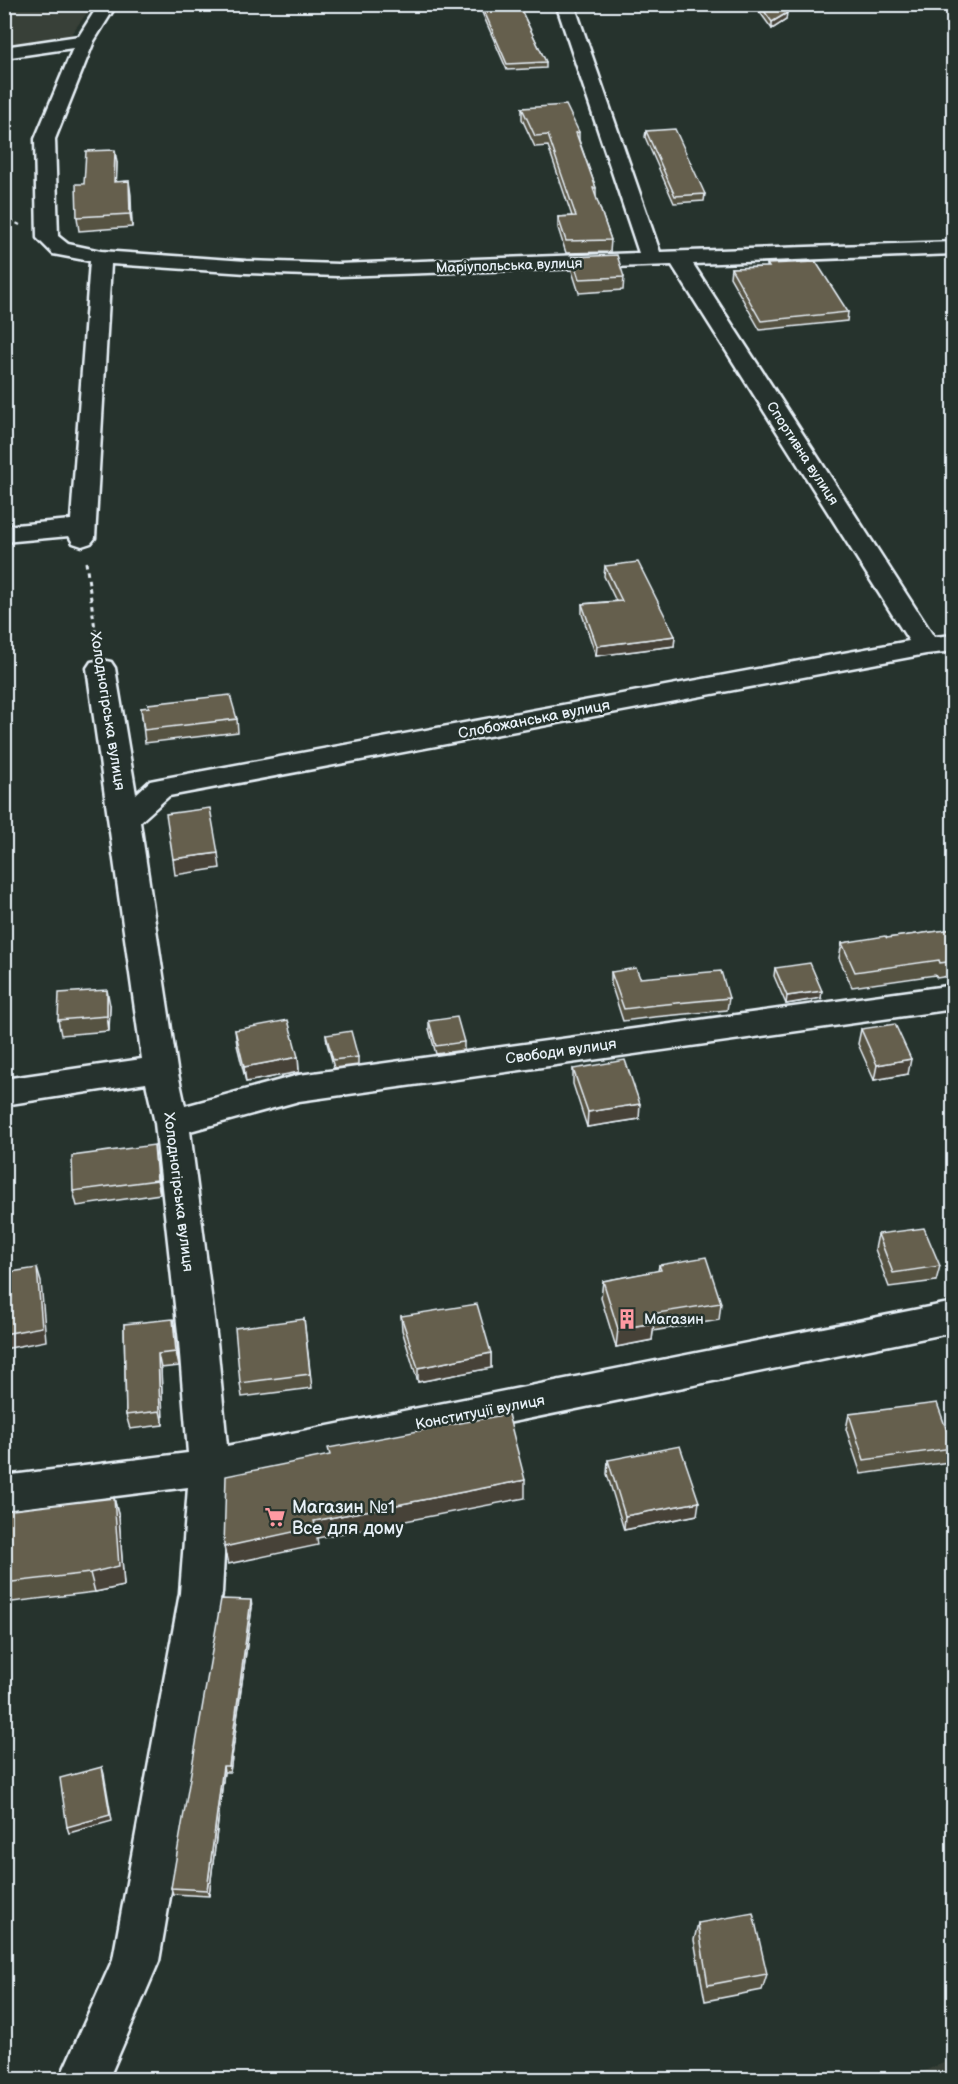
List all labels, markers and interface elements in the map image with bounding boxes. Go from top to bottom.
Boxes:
street label: Маріупольська вулиця [435,254,583,277]
street label: Спортивна вулиця [763,398,842,508]
street label: Холодногірська вулиця [86,630,129,792]
street label: Слобожанська вулиця [457,695,612,744]
street label: Свободи вулиця [504,1034,618,1069]
street label: Холодногірська вулиця [159,1111,198,1273]
building icon: Магазин [615,1307,639,1331]
place label: Магазин [644,1310,704,1329]
street label: Конституції вулиця [414,1391,546,1434]
place label: Магазин №1 Все для дому [292,1497,404,1539]
supermarket icon: Магазин №1 Все для дому [263,1505,287,1529]

